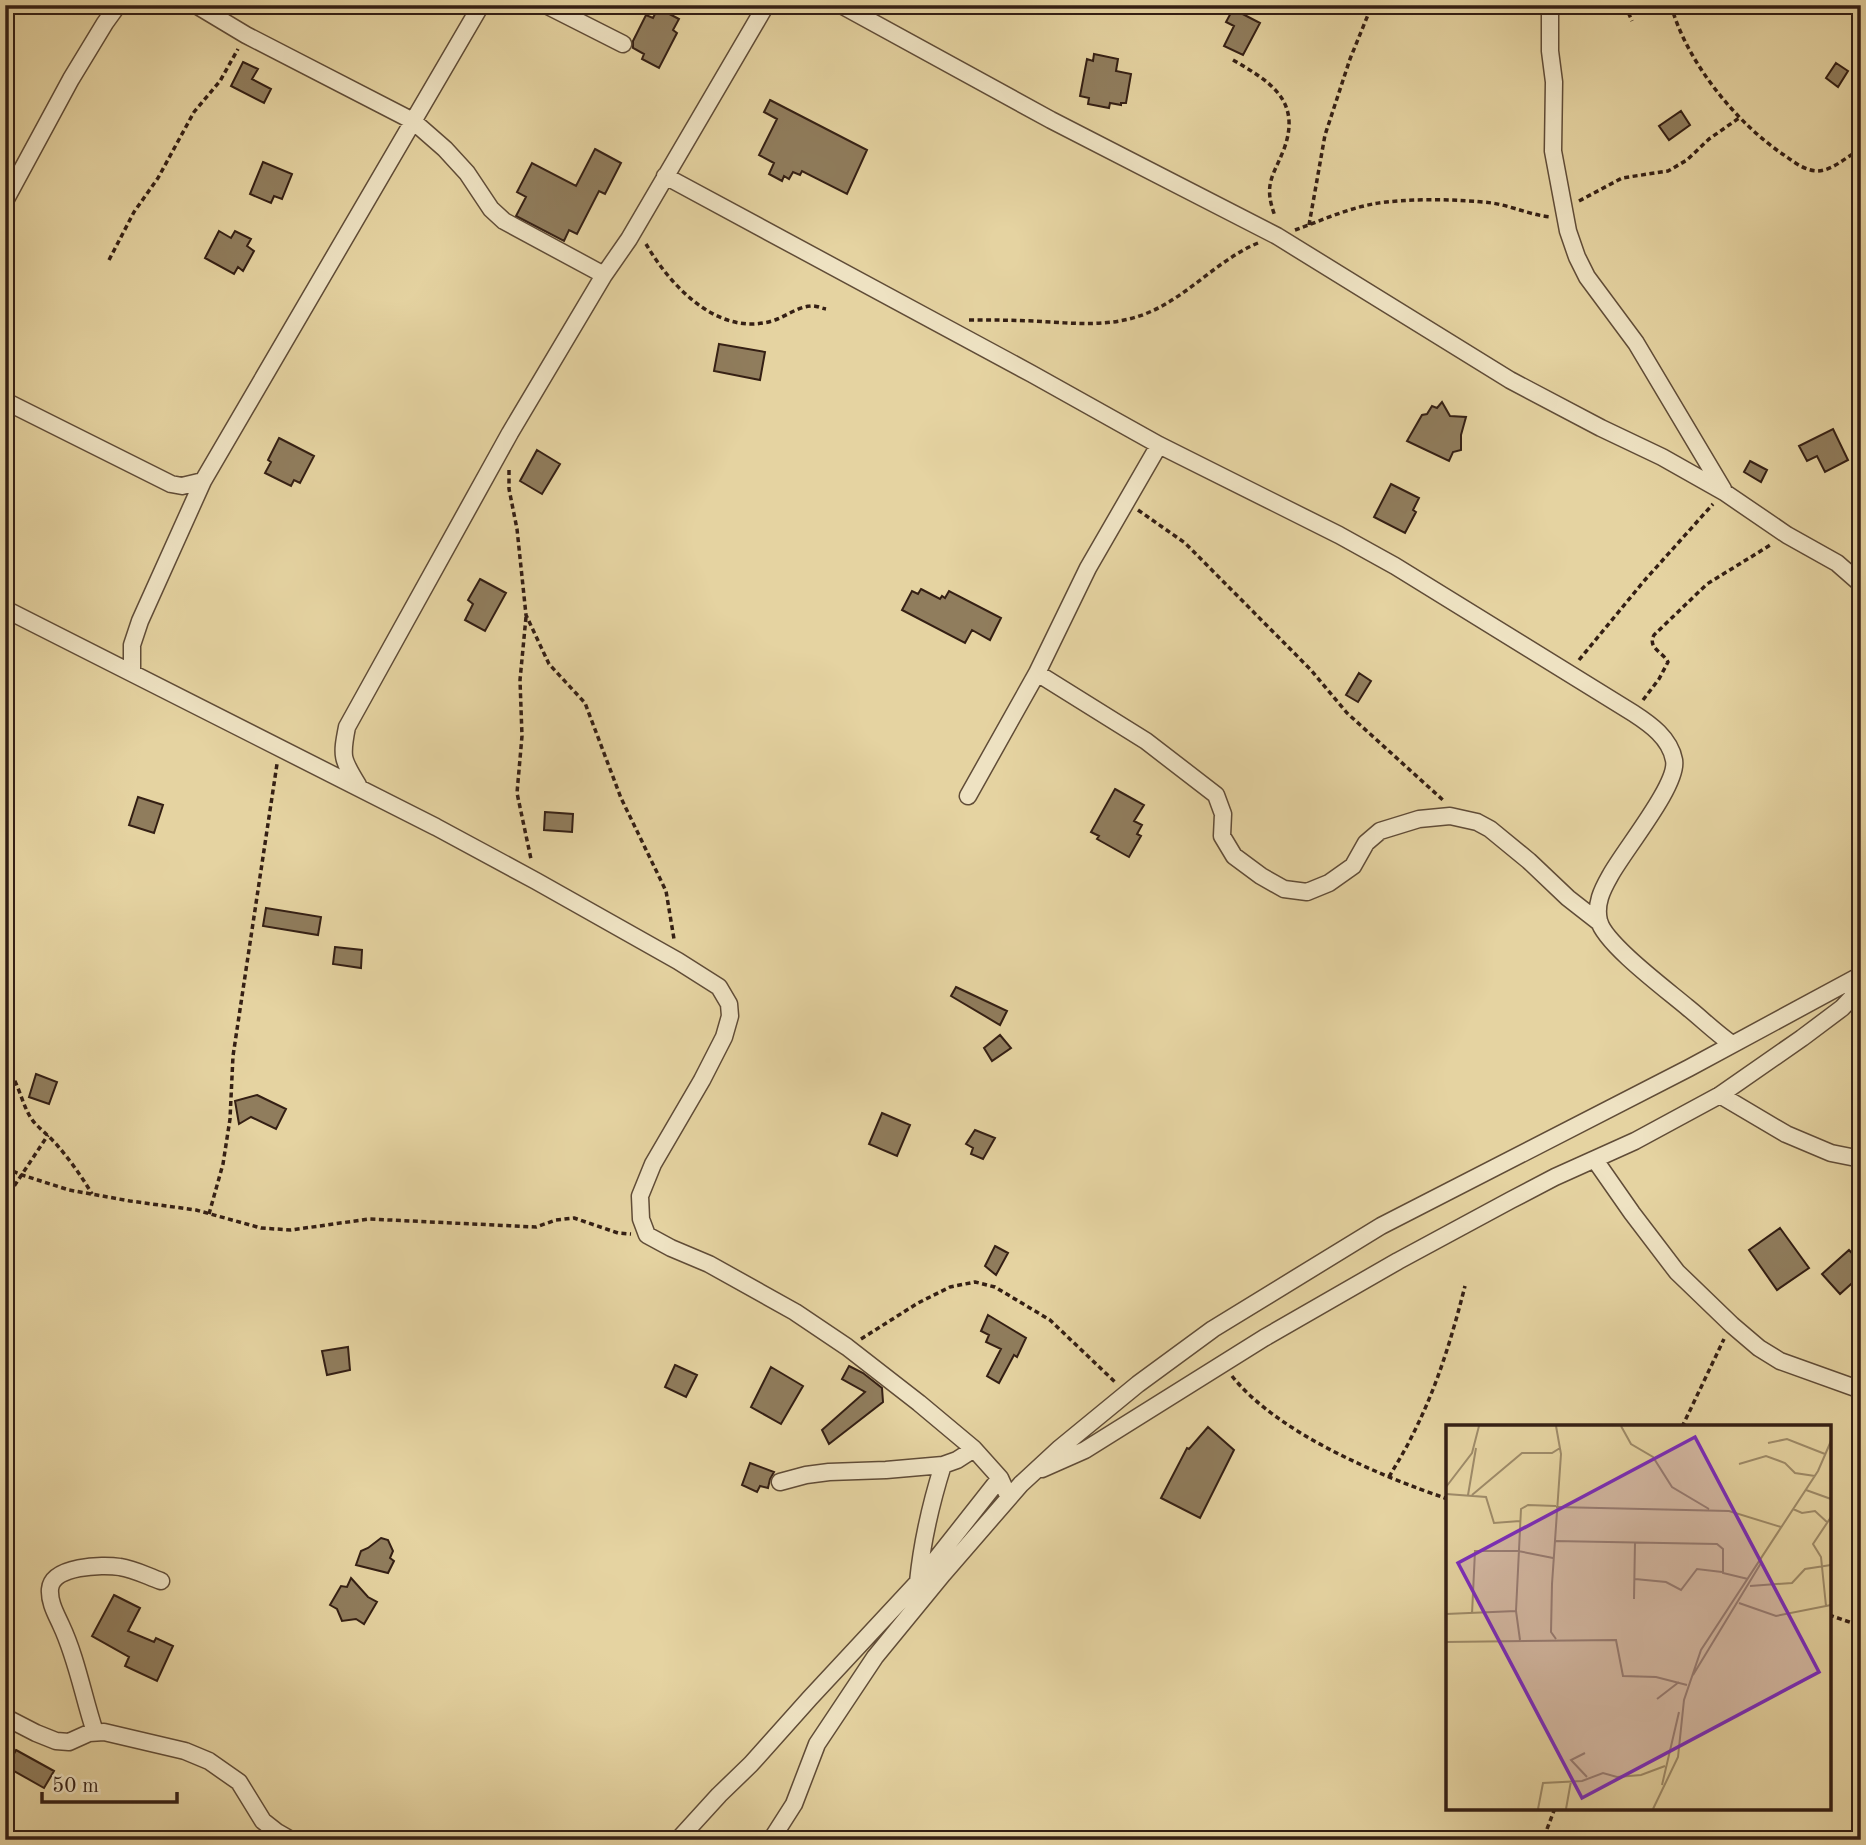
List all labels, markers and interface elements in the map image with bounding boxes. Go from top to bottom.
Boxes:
inset map [1446,1425,1831,1810]
scale bar [42,1761,177,1805]
text: 50 m [52,1776,99,1797]

